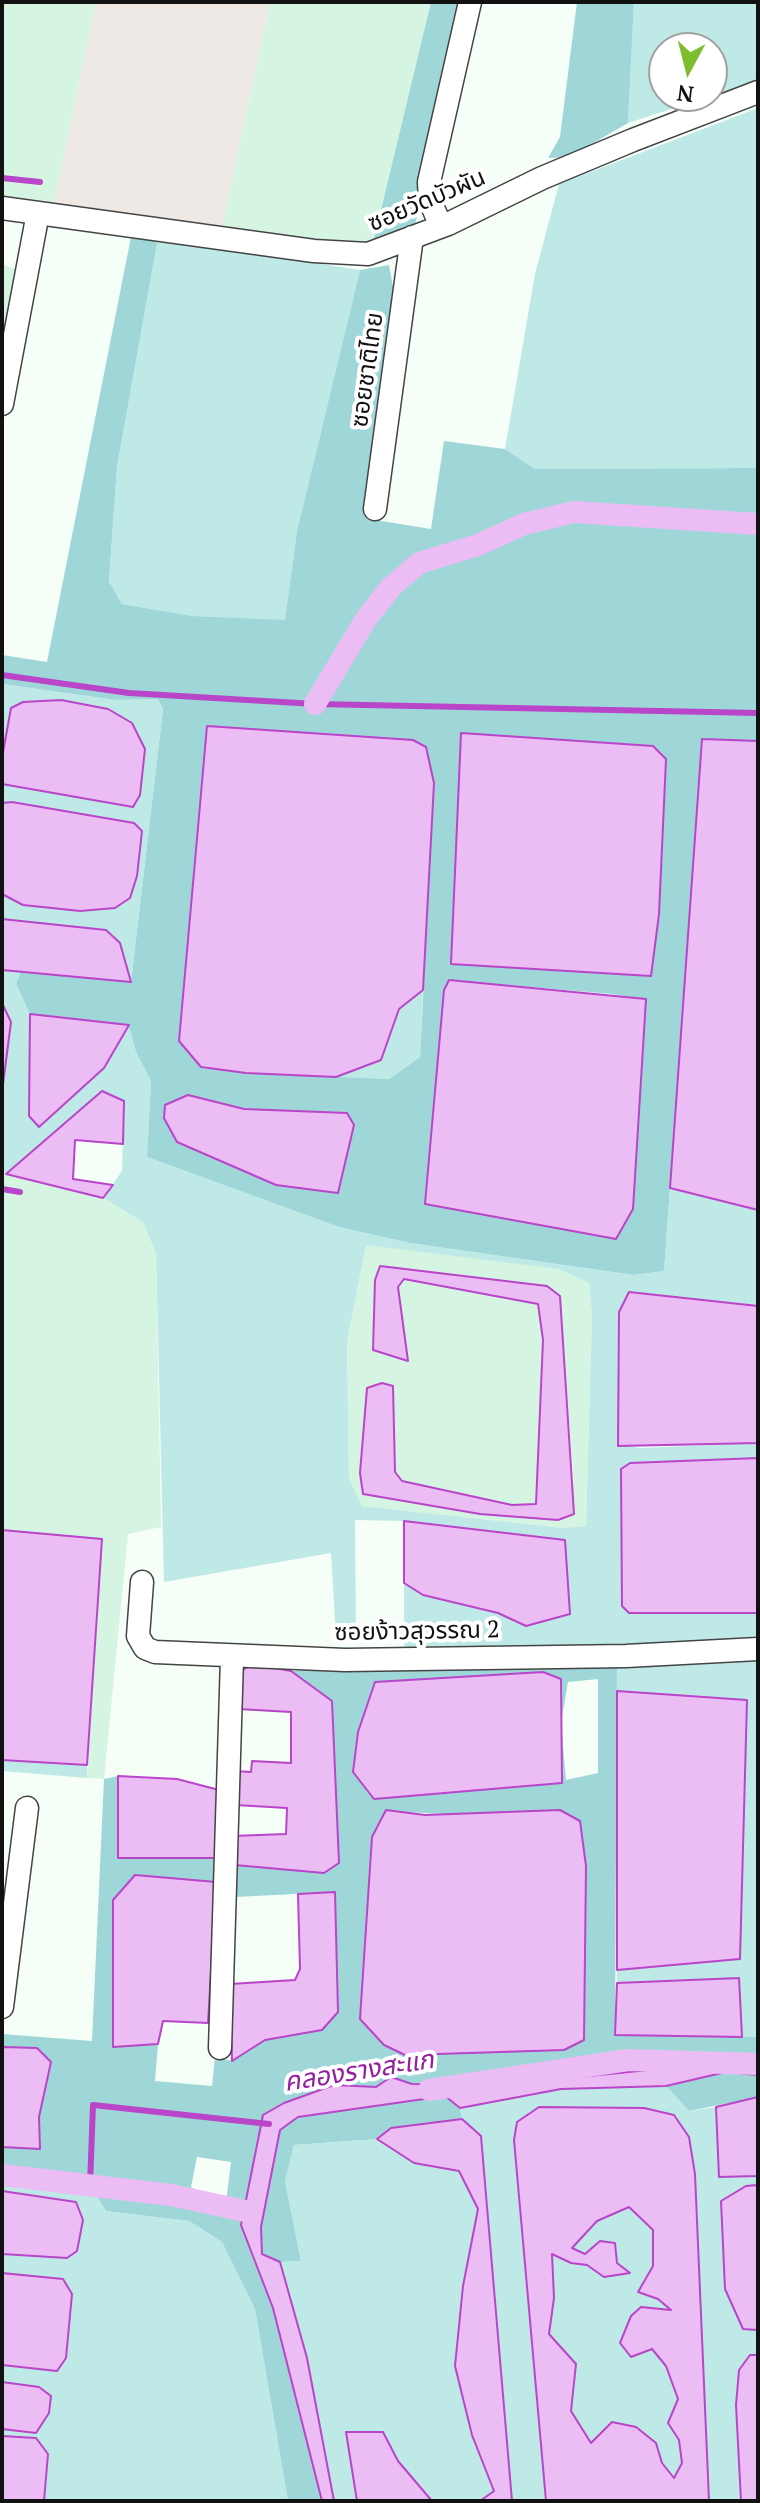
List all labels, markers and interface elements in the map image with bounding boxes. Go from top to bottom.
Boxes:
north arrow [648,32,728,112]
text: N [675,79,695,110]
street label: ซอยวัดบัวผัน [364,163,490,239]
street label: ซอยชาติไทย [346,311,390,429]
street label: ซอยง้าวสุวรรณ 2 [334,1616,500,1648]
water label: คลองรางสะแก [282,2045,436,2099]

